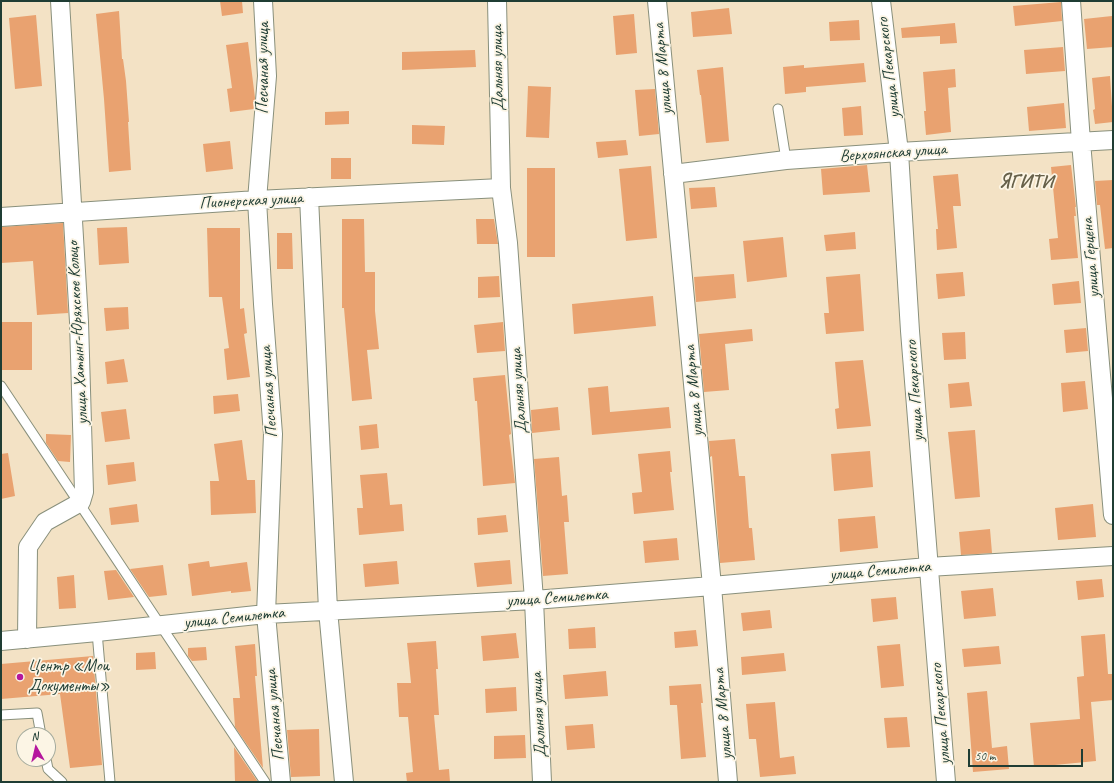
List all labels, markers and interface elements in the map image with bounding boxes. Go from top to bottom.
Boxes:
street label: улица Пекарского [873,16,905,120]
street label: Песчаная улица [254,22,274,114]
street label: улица 8 Марта [649,22,677,116]
street label: Дальняя улица [487,25,509,111]
street label: Верхоянская улица [839,139,947,167]
district label: ЯГИТИ [999,171,1053,193]
street label: Пионерская улица [199,188,303,214]
street label: улица Герцена [1077,217,1105,299]
street label: улица Хатынг-Юряхское Кольцо [63,241,93,425]
street label: улица Пекарского [901,340,929,442]
street label: улица 8 Марта [680,344,708,438]
street label: Песчаная улица [256,345,282,439]
street label: Дальняя улица [506,348,532,434]
street label: улица Семилетка [829,556,931,586]
street label: улица Семилетка [506,584,608,612]
street label: улица Семилетка [183,603,285,633]
place label: Центр «Мои Документы» [28,657,110,697]
street label: улица Пекарского [926,663,956,765]
street label: улица 8 Марта [709,667,737,761]
street label: Песчаная улица [261,668,289,762]
marker: Центр «Мои Документы» [15,672,25,682]
street label: Дальняя улица [527,672,551,758]
north arrow [16,727,56,767]
text: N [30,729,39,744]
scale bar [970,741,1085,767]
text: 50 m [975,748,995,764]

